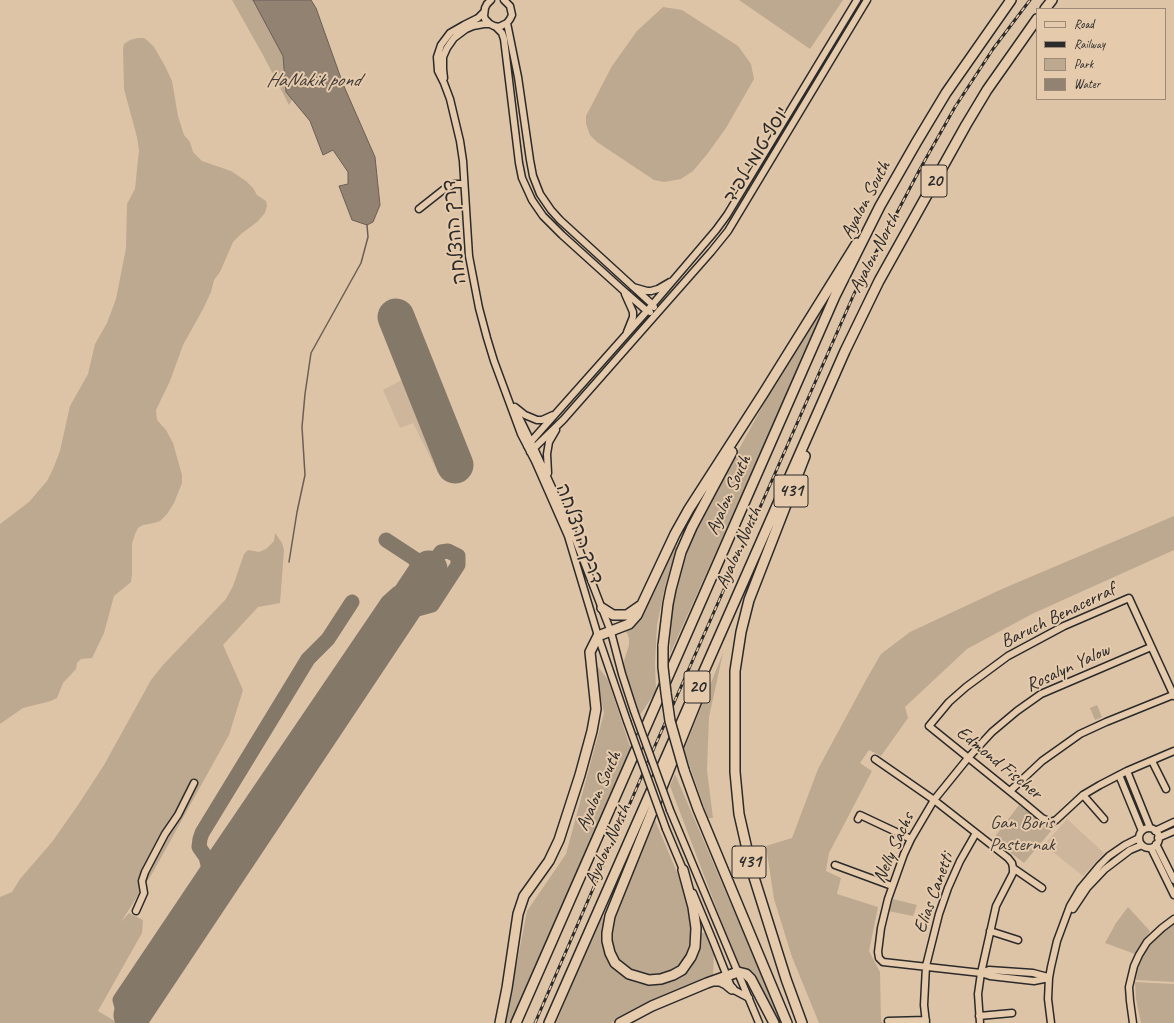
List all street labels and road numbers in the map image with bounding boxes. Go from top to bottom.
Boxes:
street label: יוסף טומי לפיד [719,103,795,207]
street label: Ayalon South [836,157,896,243]
road number: 20 [921,165,947,197]
street label: דרך ההצלחה [438,178,472,286]
street label: Ayalon North [845,209,905,297]
street label: Ayalon South [701,452,757,538]
road number: 431 [774,475,808,507]
street label: דרך ההצלחה [550,481,608,587]
street label: Ayalon North [711,504,767,592]
street label: Baruch Benacerraf [997,578,1119,654]
street label: Rosalyn Yalow [1022,639,1114,697]
road number: 20 [684,671,710,703]
street label: Edmond Fischer [952,722,1046,804]
street label: Ayalon South [571,748,627,834]
street label: Ayalon North [580,801,636,889]
street label: Nelly Sachs [868,809,920,887]
road number: 431 [732,846,766,878]
street label: Elias Canetti [909,850,959,936]

